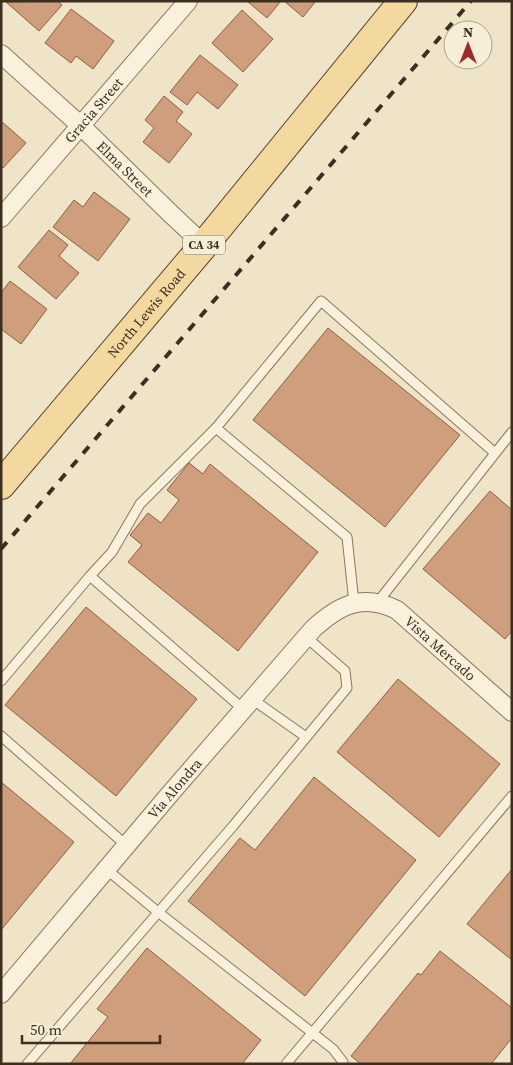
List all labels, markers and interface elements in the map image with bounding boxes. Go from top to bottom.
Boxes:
north arrow [443,20,493,70]
text: N [463,22,473,42]
street label: Gracia Street [60,73,128,147]
street label: Elma Street [92,137,158,201]
road number: CA 34 [183,236,225,254]
street label: North Lewis Road [103,264,190,362]
street label: Vista Mercado [400,611,480,686]
street label: Via Alondra [143,753,207,823]
scale bar [22,1012,160,1044]
text: 50 m [30,1019,62,1040]

